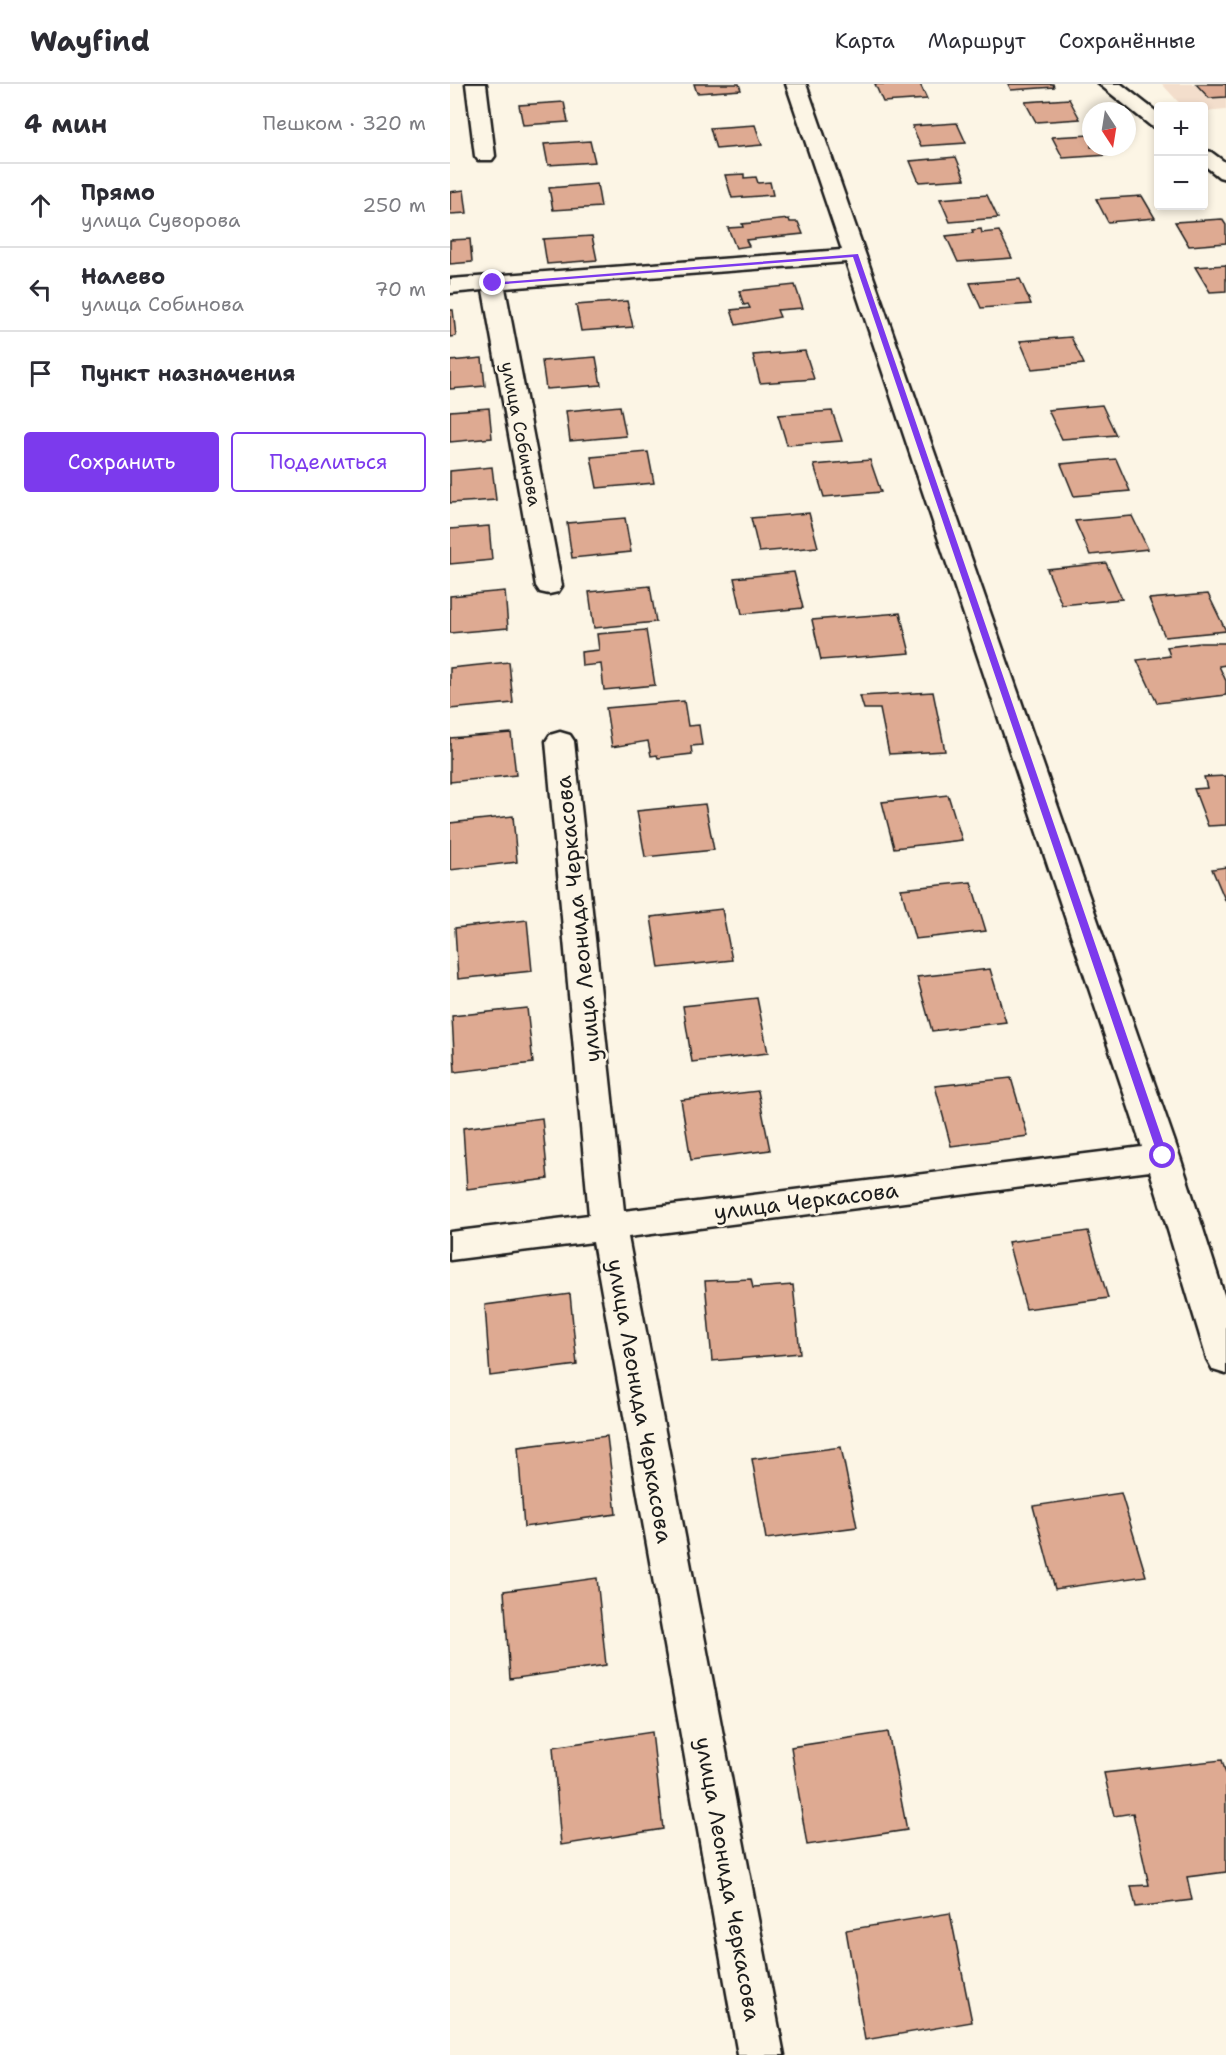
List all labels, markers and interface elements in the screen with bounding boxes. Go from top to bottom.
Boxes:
text: Wayfind [30,22,150,60]
text: Карта [835,27,895,55]
text: Маршрут [928,27,1026,55]
text: Сохранённые [1059,27,1196,55]
north arrow [1082,102,1136,156]
map controls [1154,102,1208,210]
button: + [1154,102,1208,156]
text: 4 мин [24,106,107,141]
text: Пешком · 320 m [263,110,426,136]
button: − [1154,156,1208,210]
text: Прямо [81,178,155,207]
icon: ahead [24,189,57,222]
text: 250 m [362,192,426,218]
text: улица Суворова [81,207,241,233]
text: Налево [81,262,165,291]
route end [479,269,505,295]
icon: left [24,273,57,306]
text: 70 m [374,276,426,302]
text: улица Собинова [81,291,244,317]
icon: arrive [24,357,57,390]
text: Пункт назначения [81,359,295,388]
street label: улица Собинова [495,360,547,508]
button: Сохранить [24,432,219,492]
button: Поделиться [231,432,426,492]
street label: улица Леонида Черкасова [548,774,607,1064]
route start [1149,1142,1175,1168]
street label: улица Черкасова [712,1175,900,1227]
street label: улица Леонида Черкасова [601,1257,679,1546]
street label: улица Леонида Черкасова [689,1735,767,2024]

